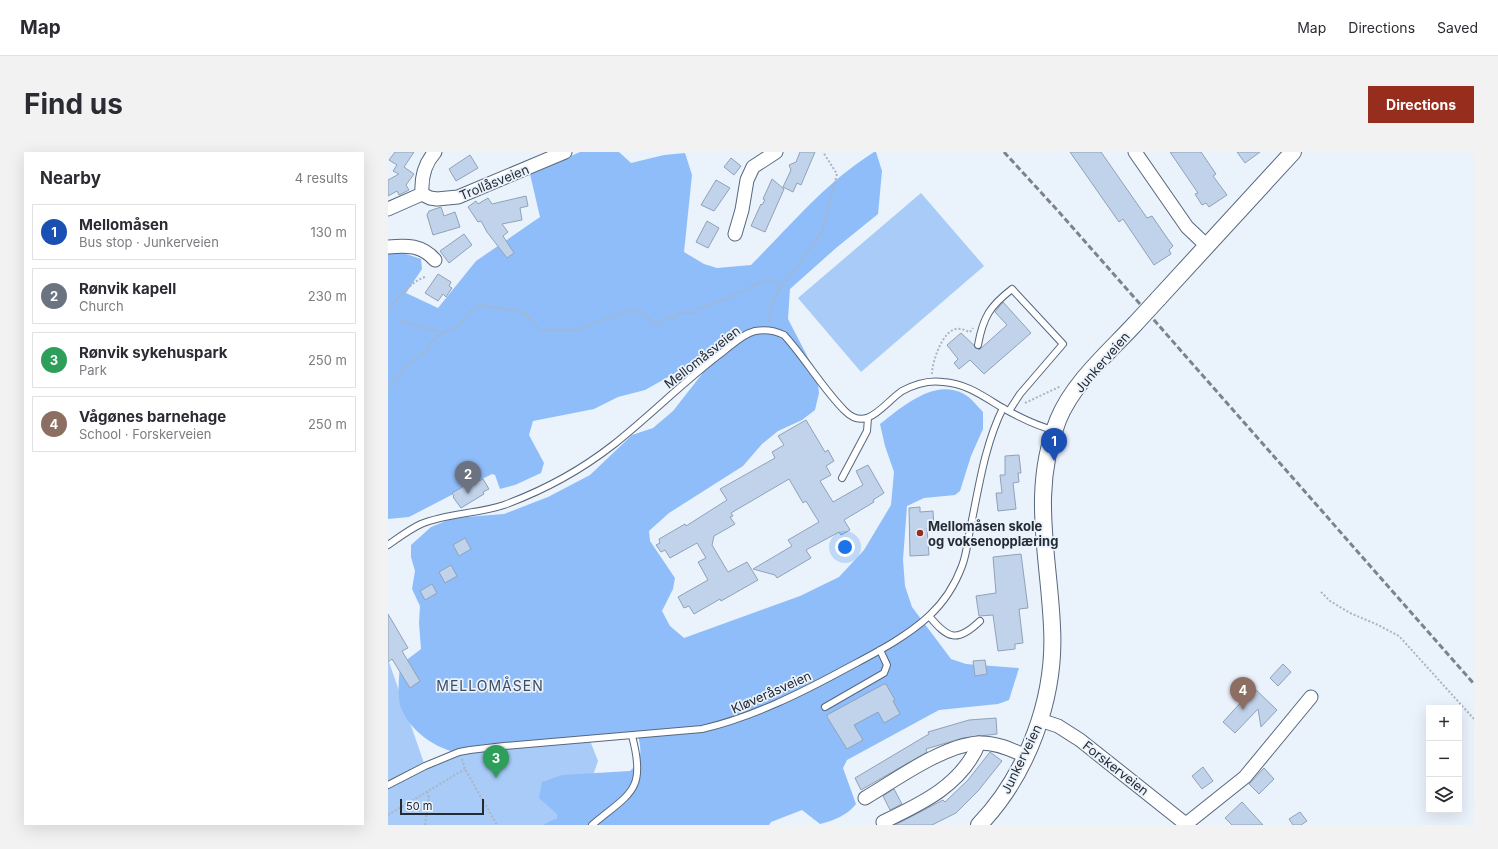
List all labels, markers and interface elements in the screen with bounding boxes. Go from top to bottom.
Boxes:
text: Map [20,16,61,39]
text: Map [1297,19,1326,36]
text: Directions [1348,19,1415,36]
text: Saved [1437,19,1478,36]
button: Directions [1368,86,1474,123]
text: Find us [24,87,123,121]
street label: Trollåsveien [457,161,531,203]
text: Nearby [40,168,101,188]
text: 4 results [295,170,348,186]
text: Mellomåsen [79,215,168,234]
text: 1 [51,224,57,240]
text: 130 m [310,224,347,240]
text: Bus stop · Junkerveien [79,234,219,250]
text: Rønvik kapell [79,279,176,298]
text: 2 [50,288,58,304]
text: 230 m [308,288,347,304]
text: Church [79,298,124,314]
street label: Mellomåsveien [661,322,743,392]
street label: Junkerveien [1071,328,1133,396]
text: Rønvik sykehuspark [79,343,227,362]
text: 3 [50,352,58,368]
text: 250 m [308,352,347,368]
text: Park [79,362,107,378]
text: Vågønes barnehage [79,407,226,426]
text: 4 [50,416,58,432]
text: 250 m [308,416,347,432]
text: School · Forskerveien [79,426,212,442]
pin: 1 [1041,428,1067,461]
pin: 2 [455,461,481,494]
place label: Mellomåsen skole og voksenopplæring [928,518,1058,549]
marker: Mellomåsen skole og voksenopplæring [915,528,925,538]
your location [835,537,855,557]
street label: Kløveråsveien [728,667,814,717]
district label: MELLOMÅSEN [436,676,544,694]
pin: 4 [1230,677,1256,710]
map controls [1426,705,1462,813]
button: + [1426,705,1462,741]
street label: Junkerveien [997,722,1045,796]
street label: Forskerveien [1080,737,1152,799]
button: − [1426,741,1462,777]
pin: 3 [483,745,509,778]
button: layers [1426,777,1462,813]
scale bar [400,797,484,816]
text: 50 m [406,799,432,813]

